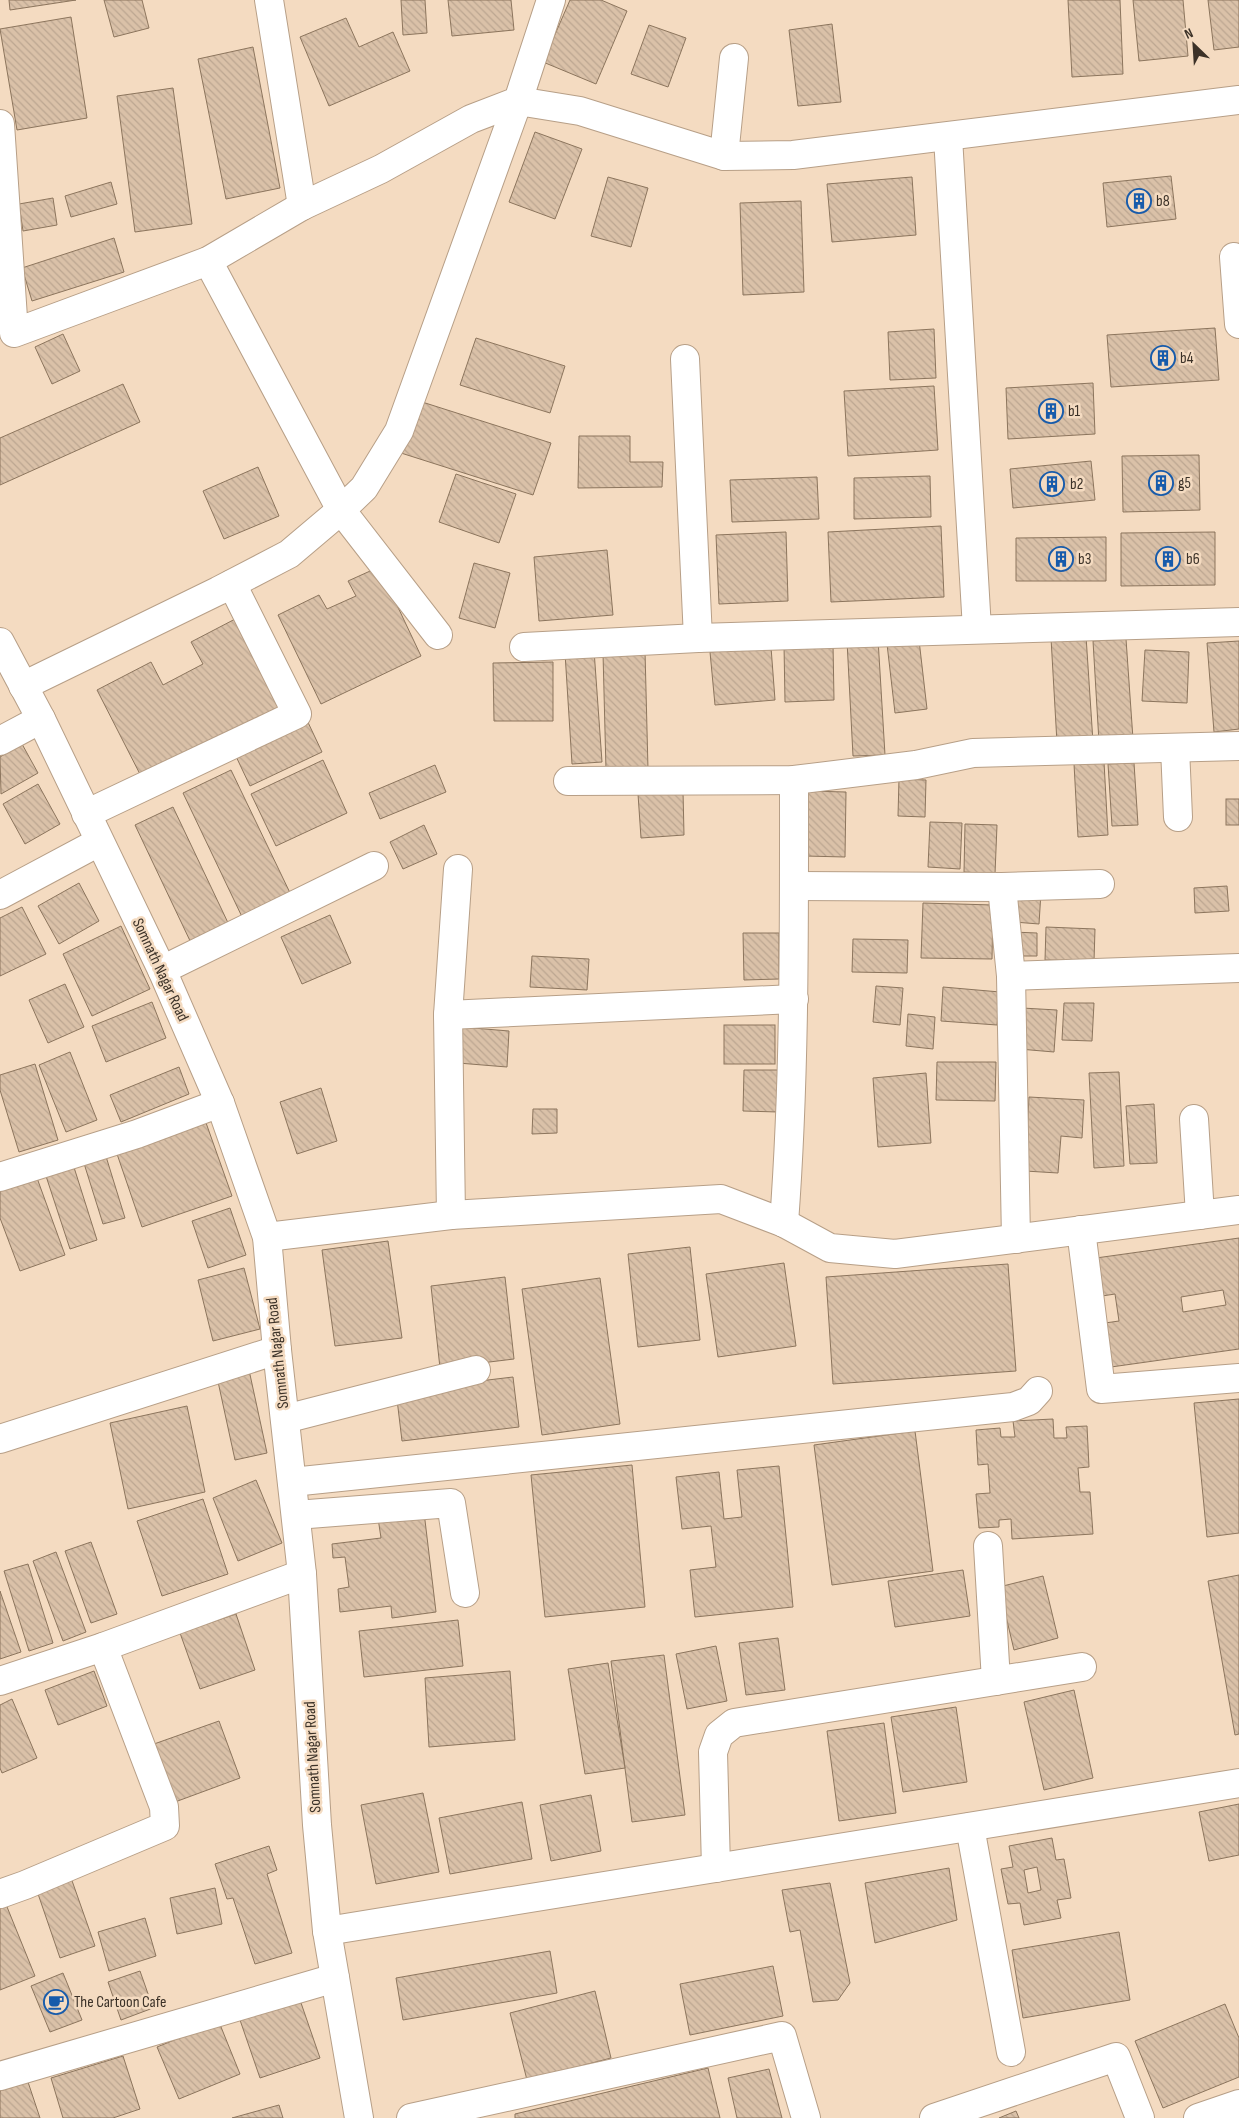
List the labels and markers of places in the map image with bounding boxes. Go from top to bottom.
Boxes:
building icon: b8 [1126,188,1152,214]
place label: b8 [1156,192,1170,211]
building icon: b4 [1150,345,1176,371]
place label: b4 [1180,349,1194,368]
building icon: b1 [1038,398,1064,424]
place label: b1 [1068,402,1081,421]
building icon: g5 [1148,470,1174,496]
building icon: b2 [1039,471,1065,497]
place label: g5 [1178,474,1191,493]
place label: b2 [1070,475,1083,494]
building icon: b3 [1048,546,1074,572]
building icon: b6 [1155,546,1181,572]
place label: b3 [1078,550,1091,569]
place label: b6 [1186,550,1200,569]
cafe icon: The Cartoon Cafe [43,1989,69,2015]
place label: The Cartoon Cafe [74,1993,166,2012]

